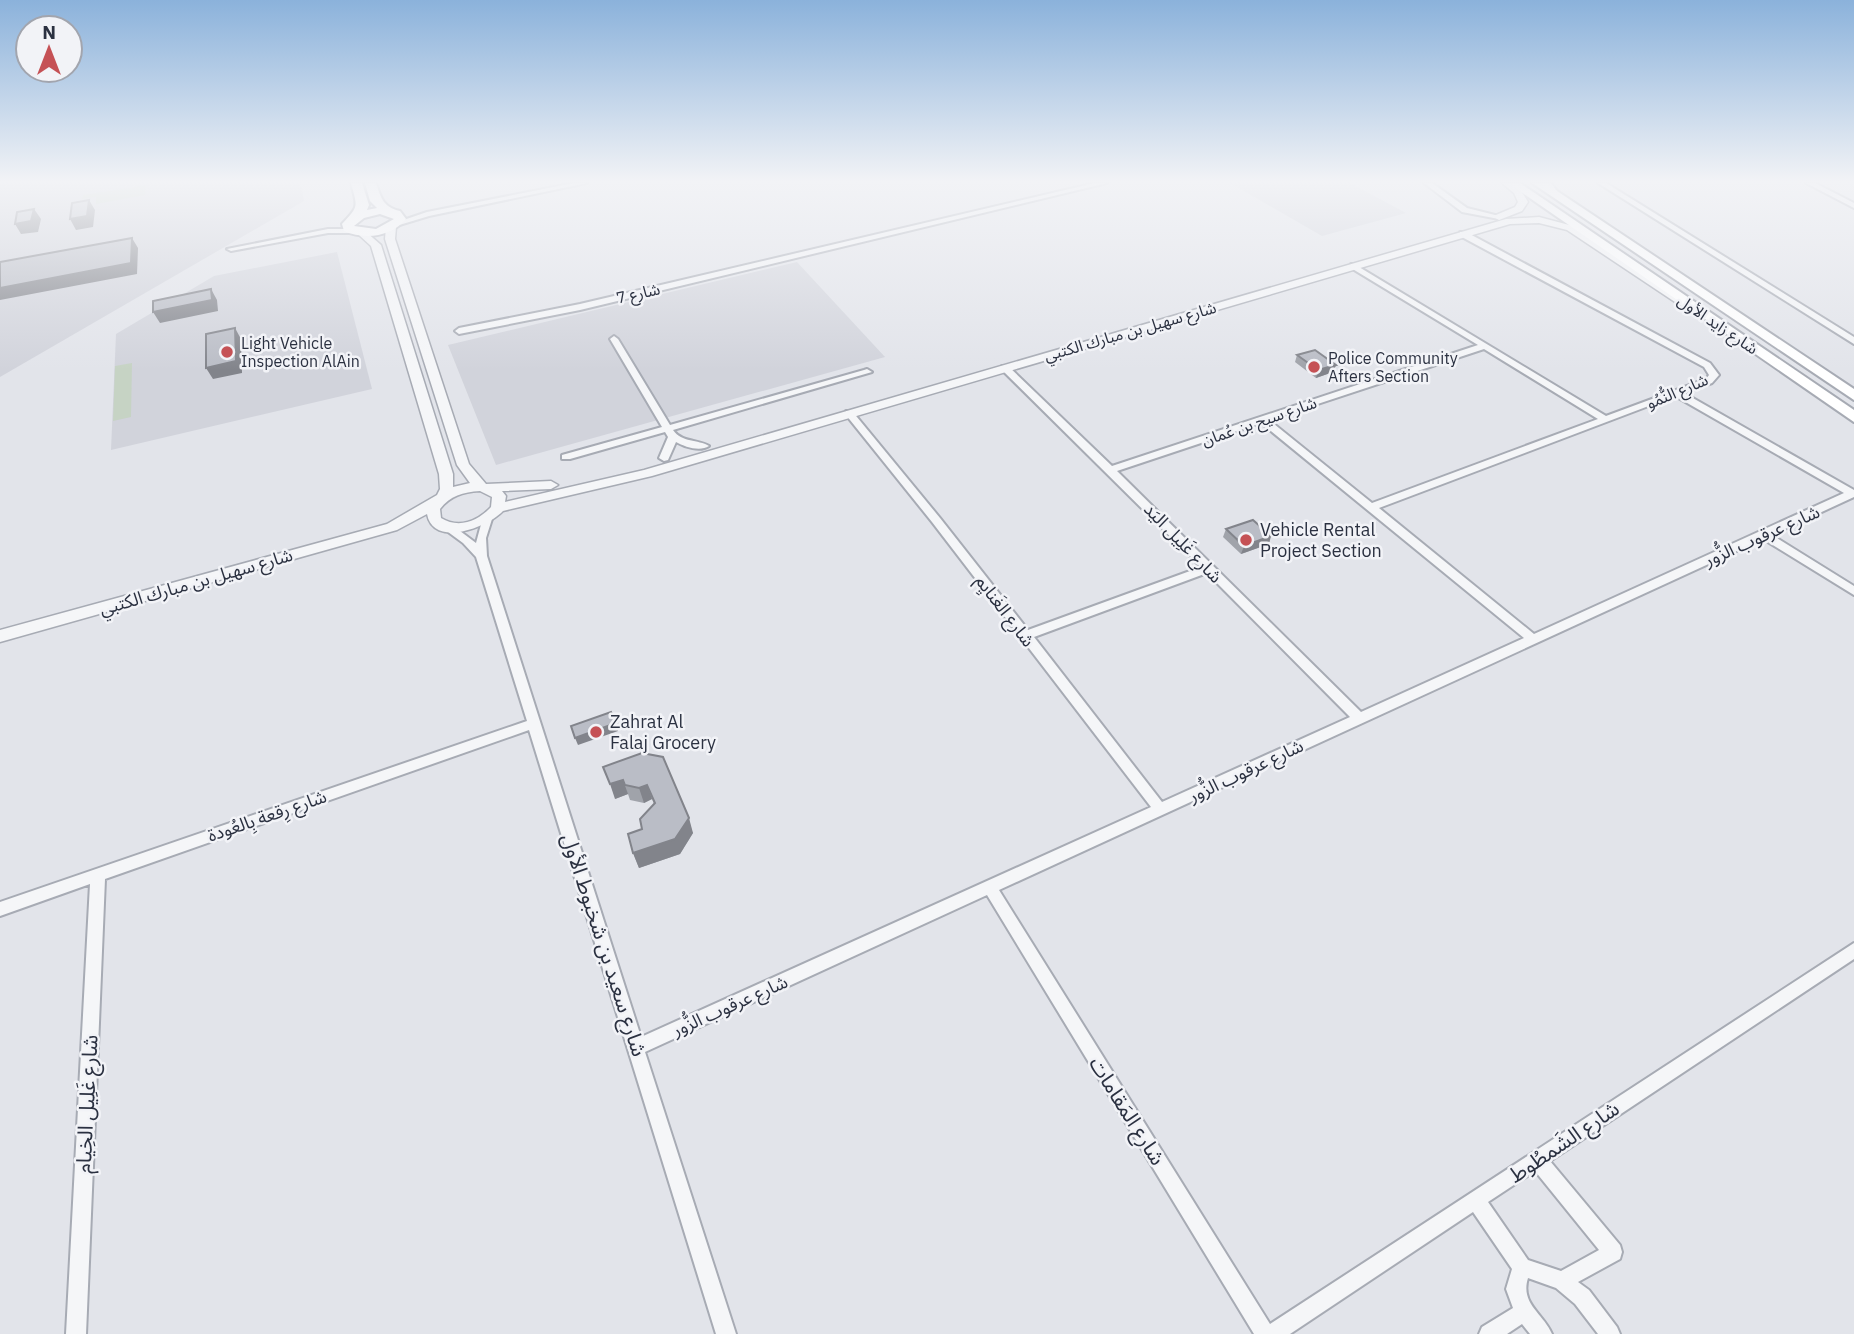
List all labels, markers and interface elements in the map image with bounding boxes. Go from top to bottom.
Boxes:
north arrow [14,14,84,84]
text: N [42,20,56,44]
street label: شارع 7 [614,278,663,311]
street label: شارع زايد الأول [1672,290,1762,361]
street label: شارع سهيل بن مبارك الكتبي [1042,297,1219,368]
place label: Light Vehicle Inspection AlAin [241,333,360,371]
marker: Light Vehicle Inspection AlAin [219,344,235,360]
place label: Police Community Afters Section [1328,348,1458,386]
marker: Police Community Afters Section [1306,359,1322,375]
street label: شارع النُّمُو [1643,368,1712,416]
street label: شارع سيح بن عُمان [1199,392,1320,453]
street label: شارع غَلِيل اليَد [1137,498,1227,590]
street label: شارع عرقوب الزُّور [1698,498,1825,574]
place label: Vehicle Rental Project Section [1260,518,1382,562]
marker: Vehicle Rental Project Section [1238,532,1254,548]
street label: شارع سهيل بن مبارك الكتبي [96,543,296,623]
street label: شارع الغَنايِم [968,570,1040,653]
place label: Zahrat Al Falaj Grocery [610,710,716,754]
marker: Zahrat Al Falaj Grocery [588,724,604,740]
street label: شارع عرقوب الزُّور [1183,732,1308,810]
street label: شارع رِقعة بِالعُودة [204,784,330,849]
street label: شارع سعيد بن شخبوط الأول [554,830,654,1060]
street label: شارع عرقوب الزُّور [666,968,793,1044]
street label: شارع غَلِيل الخِيام [68,1034,107,1174]
street label: شارع المَقامات [1082,1051,1172,1171]
street label: شارع الشَمطُوط [1503,1094,1625,1190]

